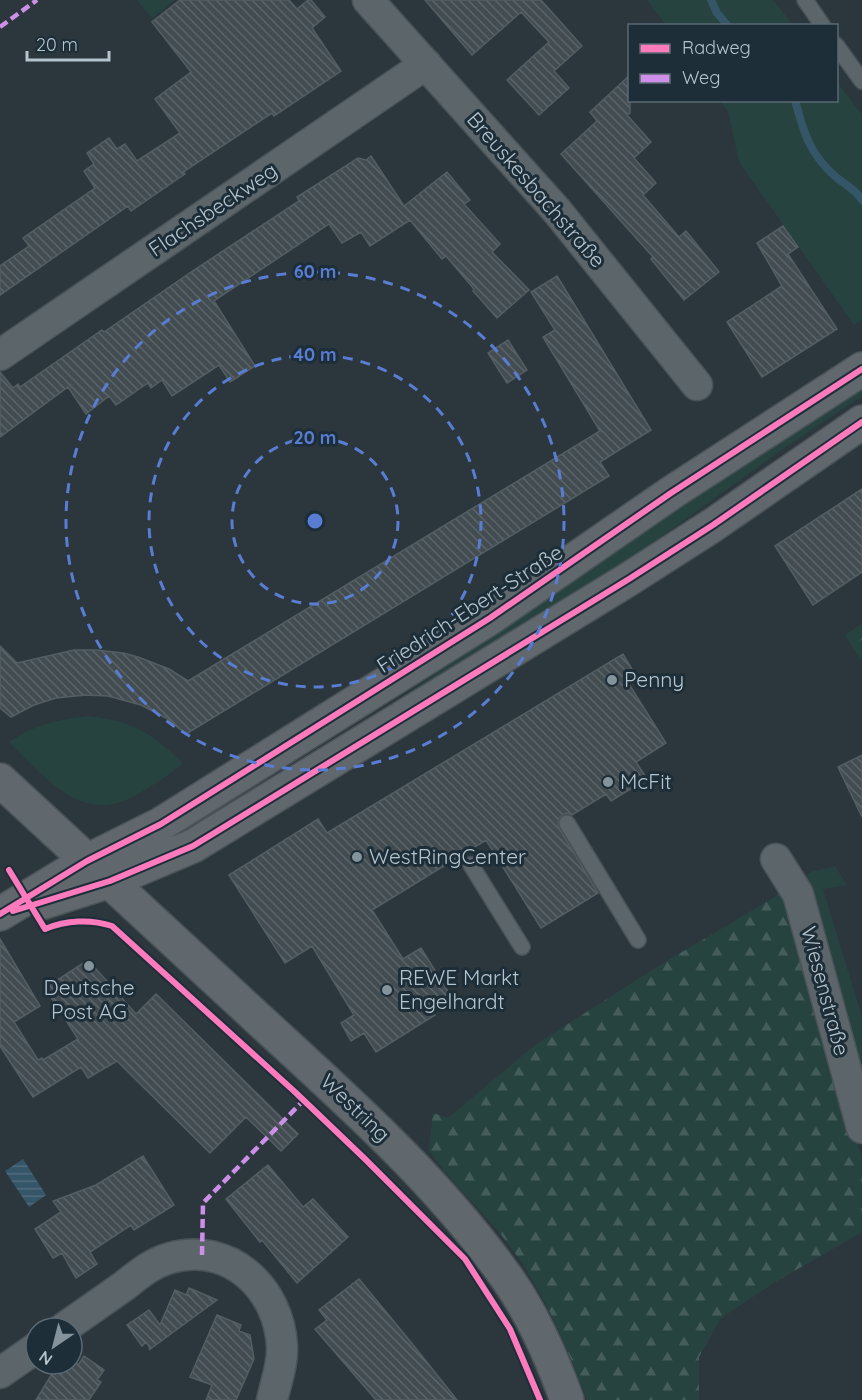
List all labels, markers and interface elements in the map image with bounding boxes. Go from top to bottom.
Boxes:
scale bar [27,24,110,62]
legend [628,24,838,102]
text: 20 m [36,33,78,56]
text: Radweg [682,36,751,59]
text: Weg [682,66,720,89]
street label: Breuskesbachstraße [462,106,611,273]
street label: Flachsbeckweg [143,157,282,262]
text: 60 m [294,260,336,283]
text: 40 m [293,343,337,366]
text: 20 m [294,426,336,449]
centre of rings [305,511,325,531]
street label: Friedrich-Ebert-Straße [372,538,567,678]
place label: Penny [624,666,684,692]
marker: Penny [605,673,619,687]
place label: McFit [620,768,672,794]
marker: McFit [601,775,615,789]
place label: WestRingCenter [369,843,526,869]
marker: WestRingCenter [350,850,364,864]
street label: Wiesenstraße [796,923,856,1058]
marker: Deutsche Post AG [82,959,96,973]
place label: REWE Markt Engelhardt [399,964,519,1014]
place label: Deutsche Post AG [43,974,135,1024]
marker: REWE Markt Engelhardt [380,983,394,997]
street label: Westring [316,1068,396,1147]
north arrow [24,1316,84,1376]
text: N [35,1347,56,1370]

